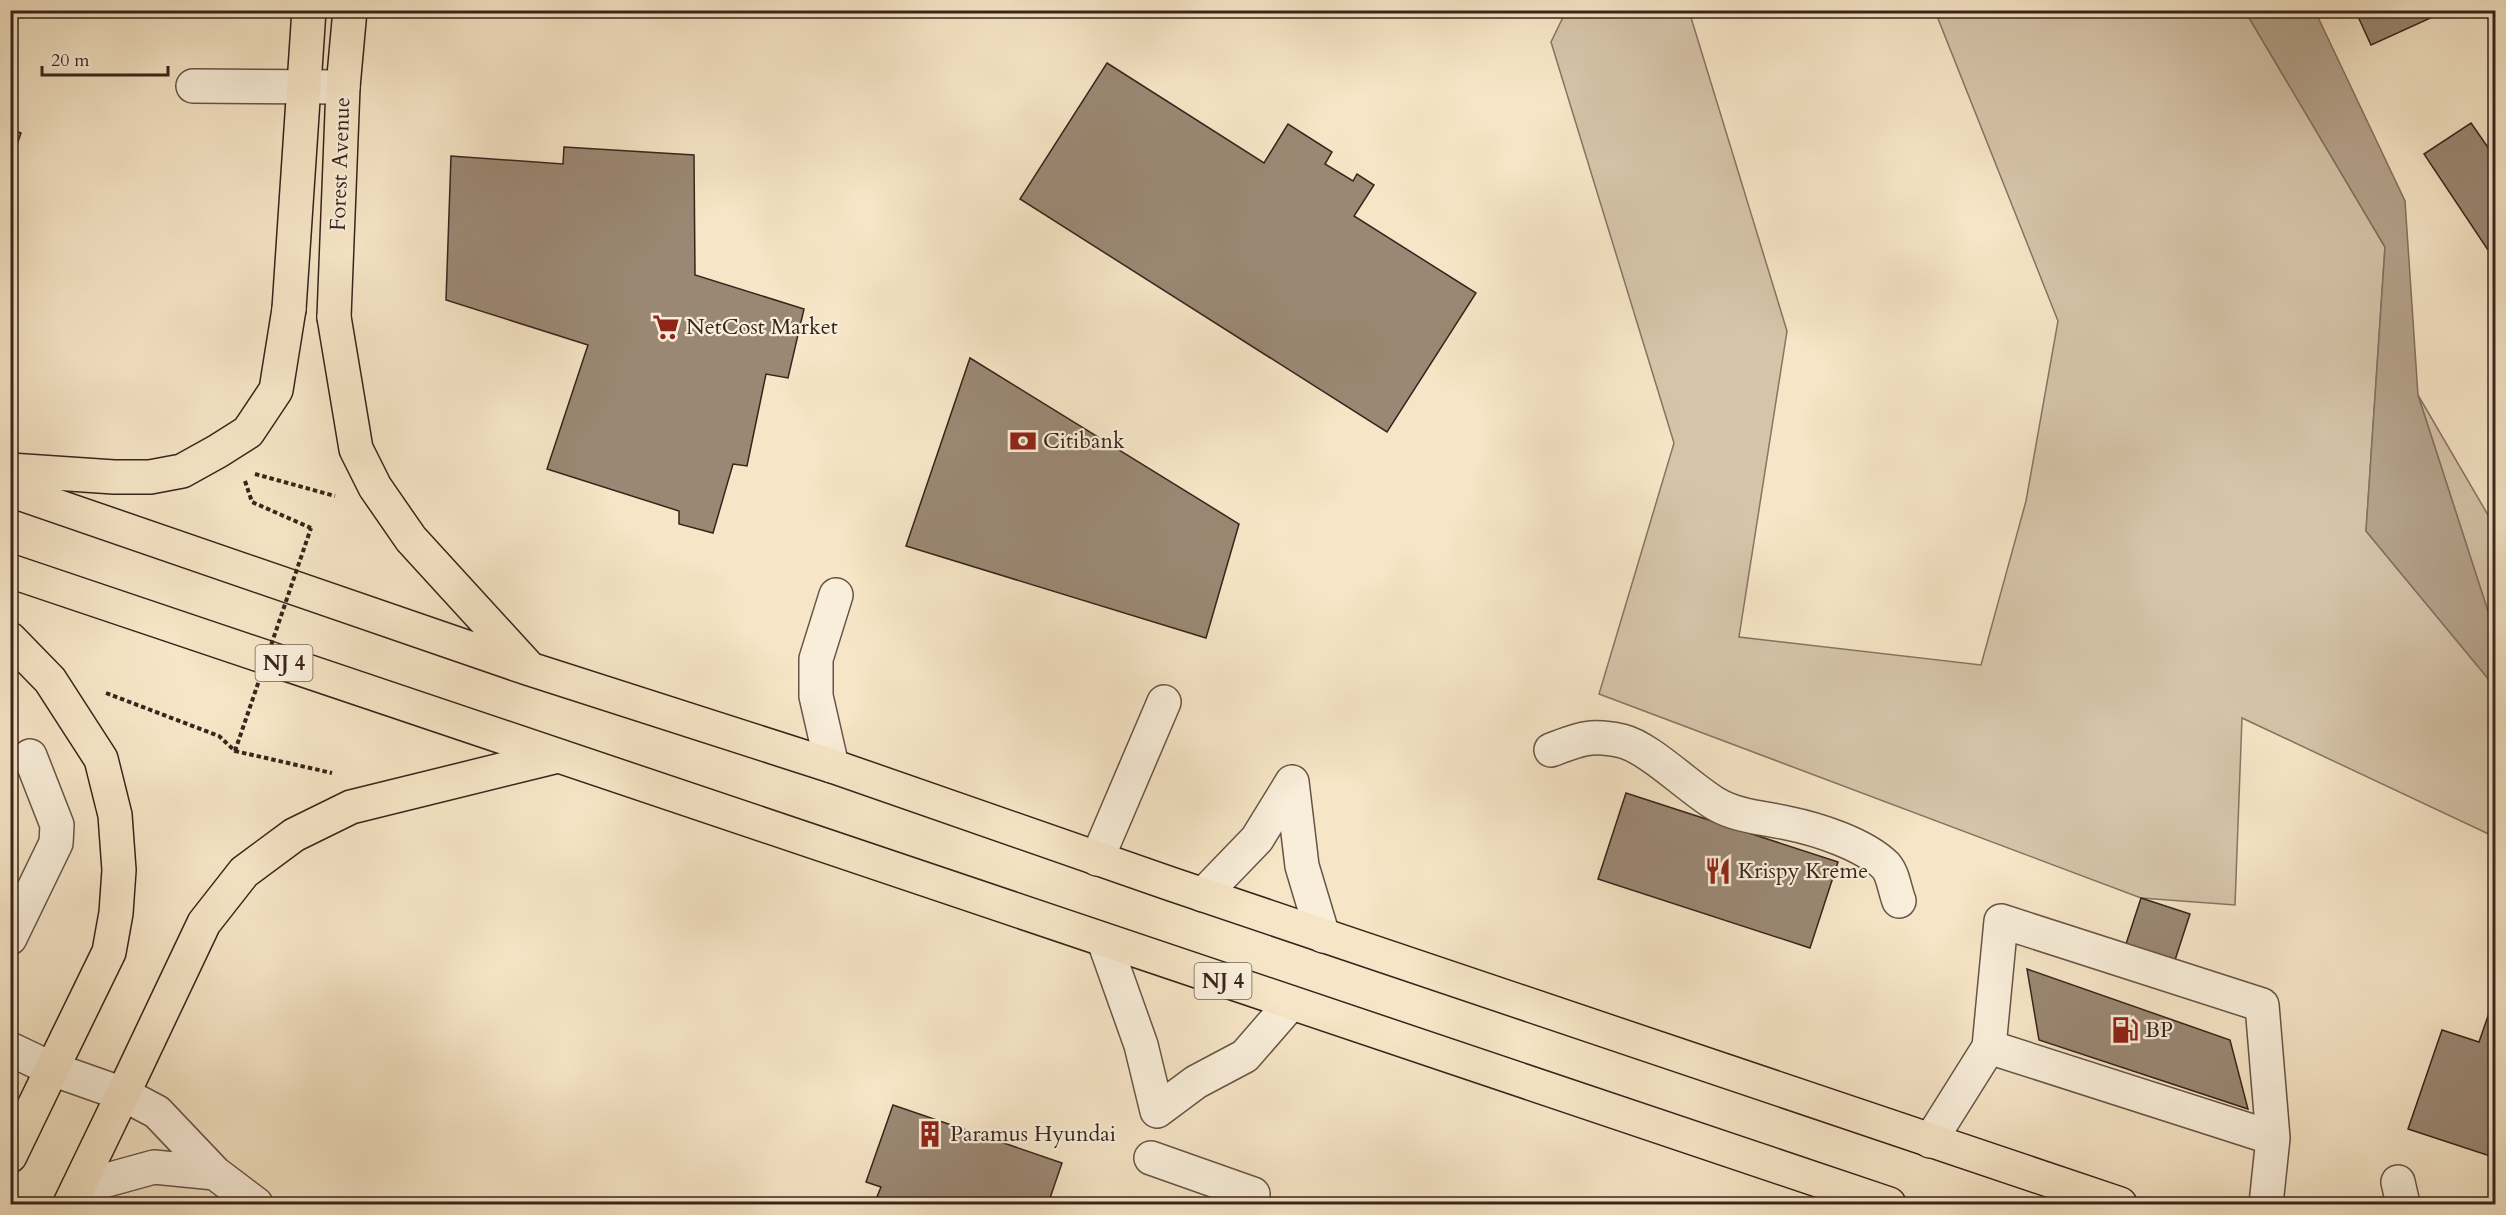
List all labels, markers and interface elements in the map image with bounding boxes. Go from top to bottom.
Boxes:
scale bar [42,39,168,77]
text: 20 m [51,48,90,73]
street label: Forest Avenue [323,97,357,231]
supermarket icon: NetCost Market [651,312,681,342]
place label: NetCost Market [686,312,838,342]
bank icon: Citibank [1008,426,1038,456]
place label: Citibank [1043,426,1125,456]
road number: NJ 4 [256,645,312,681]
restaurant icon: Krispy Kreme [1703,856,1733,886]
place label: Krispy Kreme [1738,856,1868,886]
road number: NJ 4 [1194,963,1252,999]
fuel station icon: BP [2110,1015,2140,1045]
place label: BP [2145,1015,2173,1045]
building icon: Paramus Hyundai [915,1119,945,1149]
place label: Paramus Hyundai [950,1119,1116,1149]

